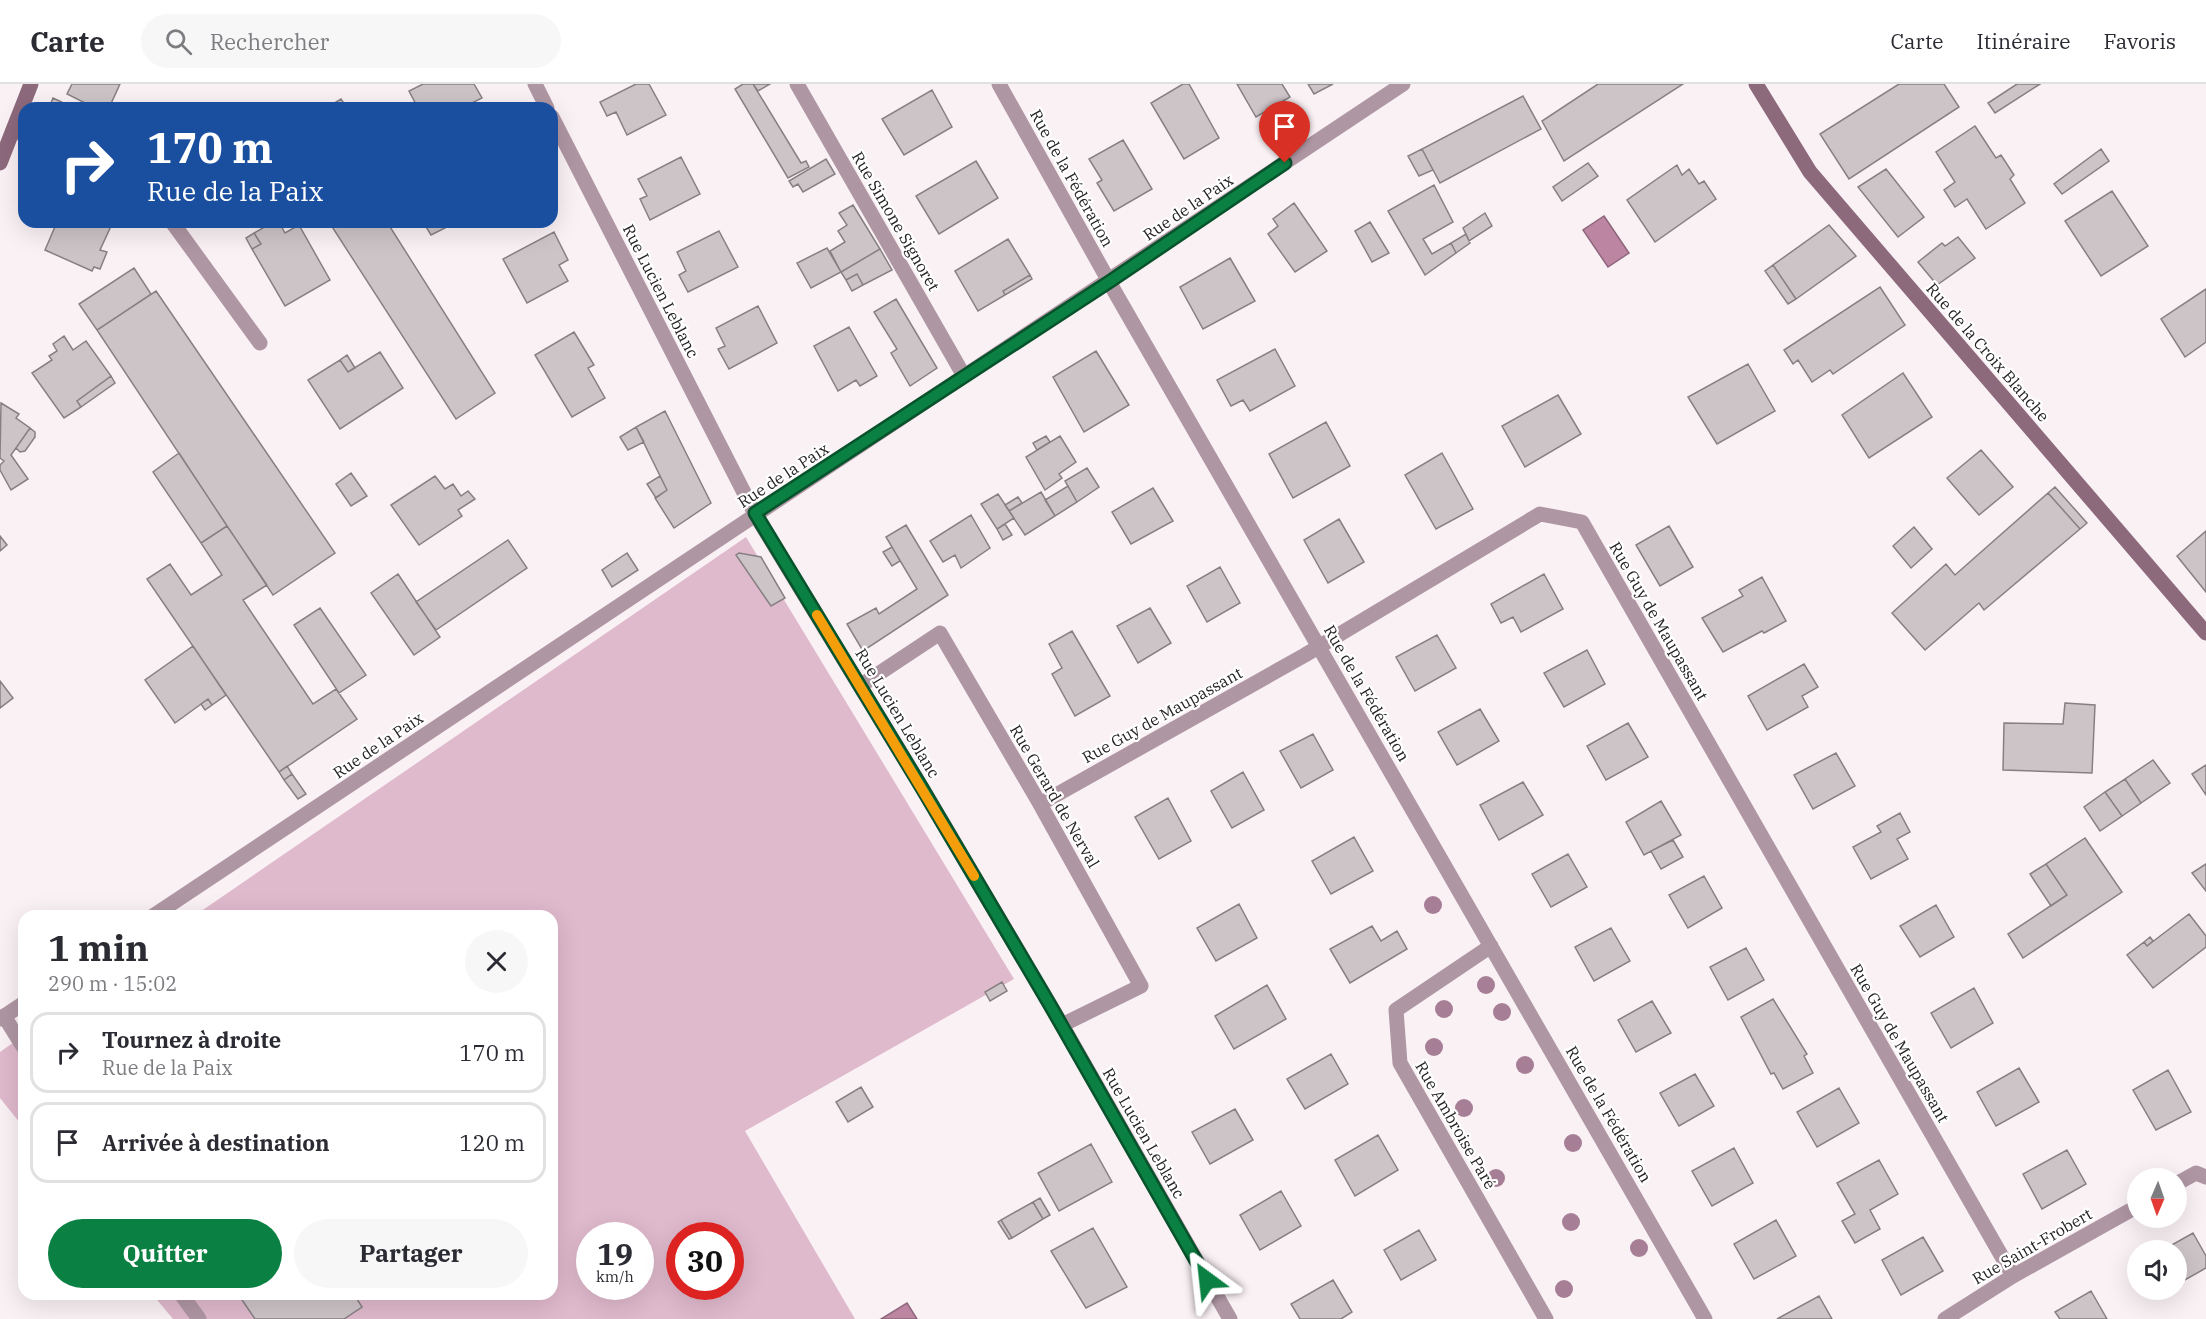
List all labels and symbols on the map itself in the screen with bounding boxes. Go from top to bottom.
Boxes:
pin [1259,101,1310,163]
street label: Rue de la Fédération [1026,106,1118,250]
street label: Rue Simone Signoret [848,148,944,295]
street label: Rue de la Paix [1139,169,1237,245]
street label: Rue Lucien Leblanc [619,221,703,361]
street label: Rue de la Croix Blanche [1922,278,2054,426]
street label: Rue de la Paix [734,438,832,512]
street label: Rue Guy de Maupassant [1605,538,1713,704]
street label: Rue de la Fédération [1320,621,1414,765]
street label: Rue Lucien Leblanc [851,645,945,781]
street label: Rue Guy de Maupassant [1078,662,1246,767]
street label: Rue de la Paix [329,707,427,783]
street label: Rue Gerard de Nerval [1006,721,1104,871]
street label: Rue Guy de Maupassant [1846,960,1954,1126]
street label: Rue de la Fédération [1562,1042,1656,1186]
street label: Rue Ambroise Paré [1411,1058,1501,1192]
street label: Rue Lucien Leblanc [1098,1064,1190,1202]
north arrow [2127,1168,2187,1228]
street label: Rue Saint-Frobert [1969,1203,2096,1288]
speed limit sign: 30 [666,1222,744,1300]
position arrow [1175,1248,1239,1312]

